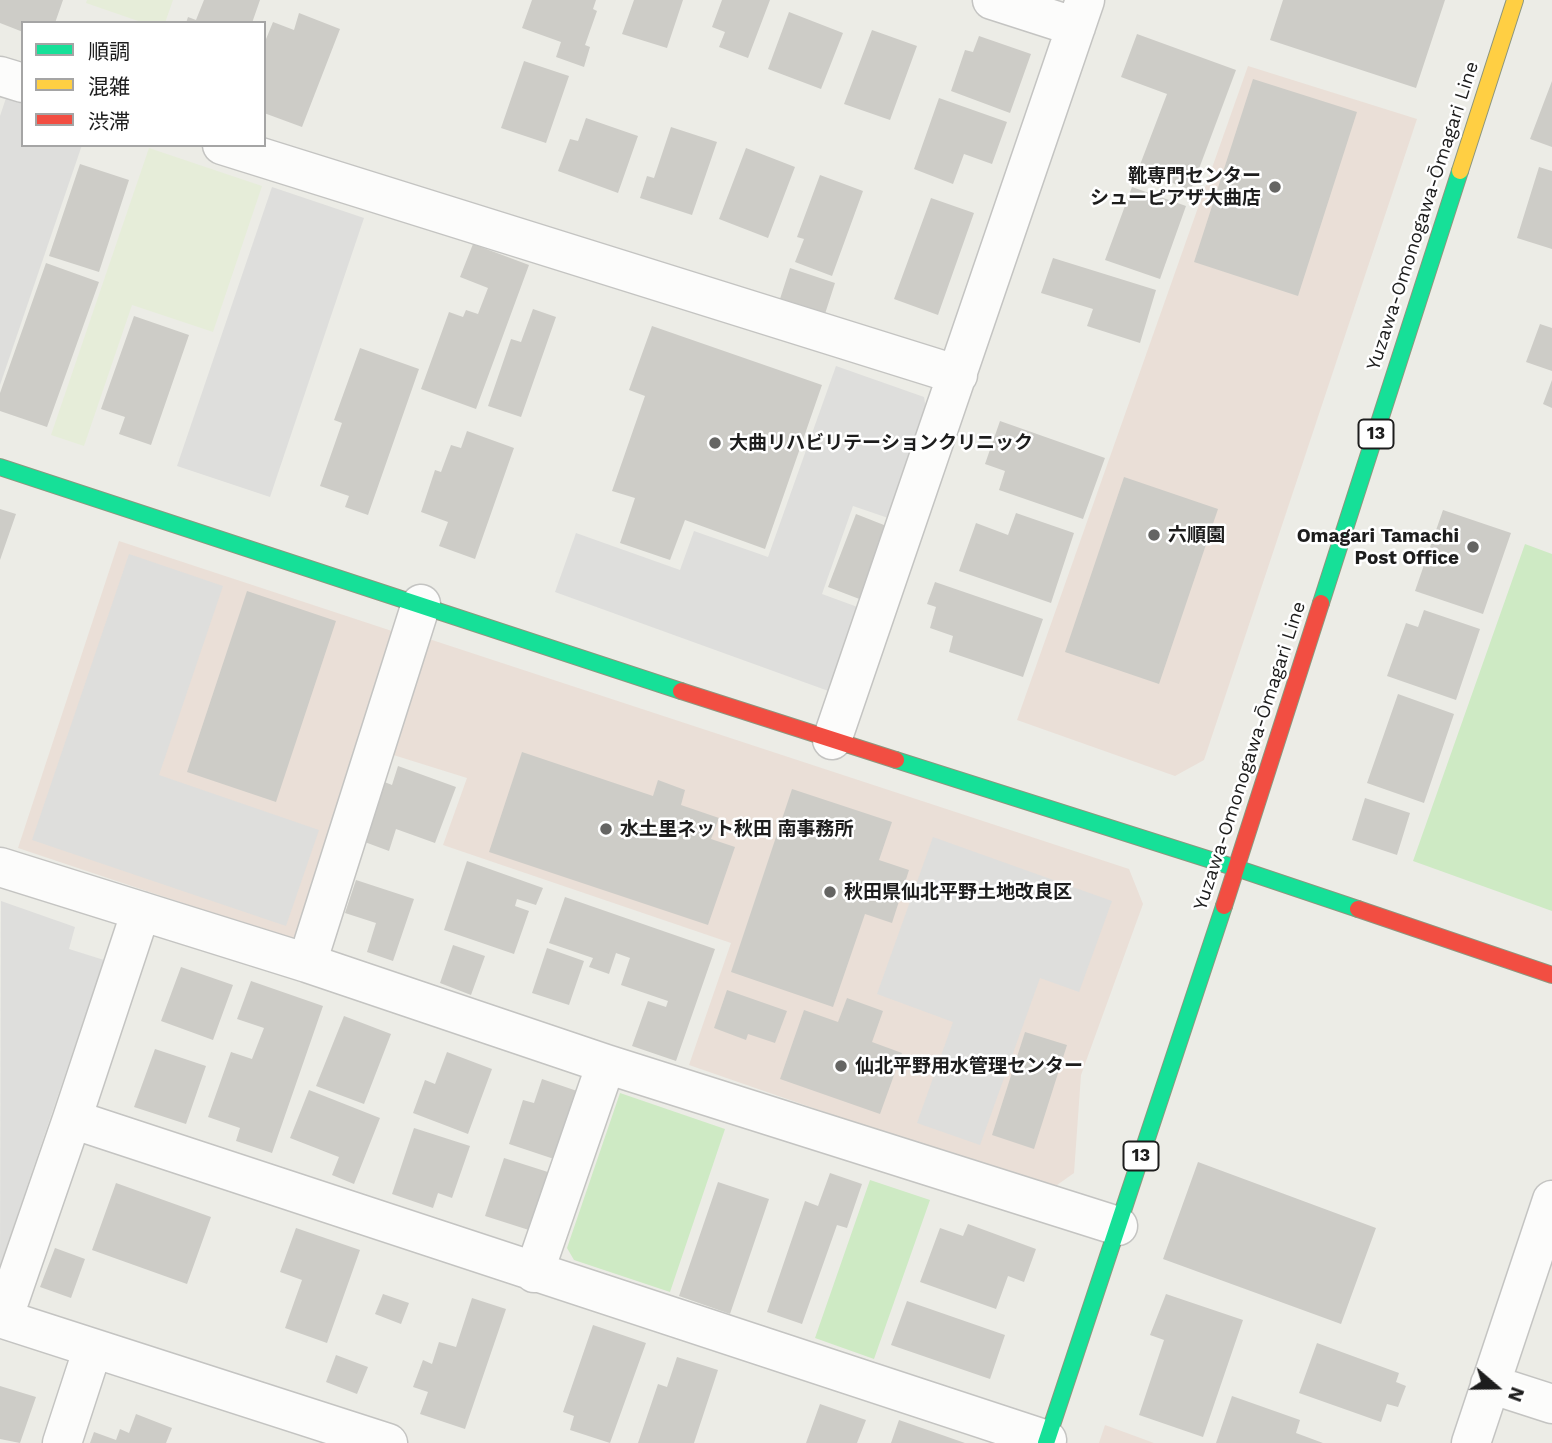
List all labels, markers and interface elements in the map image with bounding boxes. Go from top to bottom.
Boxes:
legend [21,21,266,147]
text: 順調 [88,39,130,64]
street label: Yuzawa-Omonogawa-Ōmagari Line [1362,59,1484,373]
text: 混雑 [88,74,130,99]
text: 渋滞 [88,109,130,134]
place label: 靴専門センター シューピアザ大曲店 [1090,165,1261,209]
marker: 靴専門センター シューピアザ大曲店 [1267,179,1283,195]
road number: 13 [1358,420,1394,448]
place label: 大曲リハビリテーションクリニック [729,432,1033,454]
marker: 大曲リハビリテーションクリニック [707,435,723,451]
place label: 六順園 [1168,524,1225,546]
place label: Omagari Tamachi Post Office [1297,525,1459,569]
marker: 六順園 [1146,527,1162,543]
marker: Omagari Tamachi Post Office [1465,539,1481,555]
street label: Yuzawa-Omonogawa-Ōmagari Line [1189,599,1311,913]
place label: 水土里ネット秋田 南事務所 [620,818,853,840]
marker: 水土里ネット秋田 南事務所 [598,821,614,837]
place label: 秋田県仙北平野土地改良区 [844,881,1072,903]
marker: 秋田県仙北平野土地改良区 [822,884,838,900]
place label: 仙北平野用水管理センター [855,1055,1083,1077]
marker: 仙北平野用水管理センター [833,1058,849,1074]
road number: 13 [1124,1142,1158,1170]
north arrow [1461,1352,1531,1422]
text: N [1503,1384,1529,1405]

